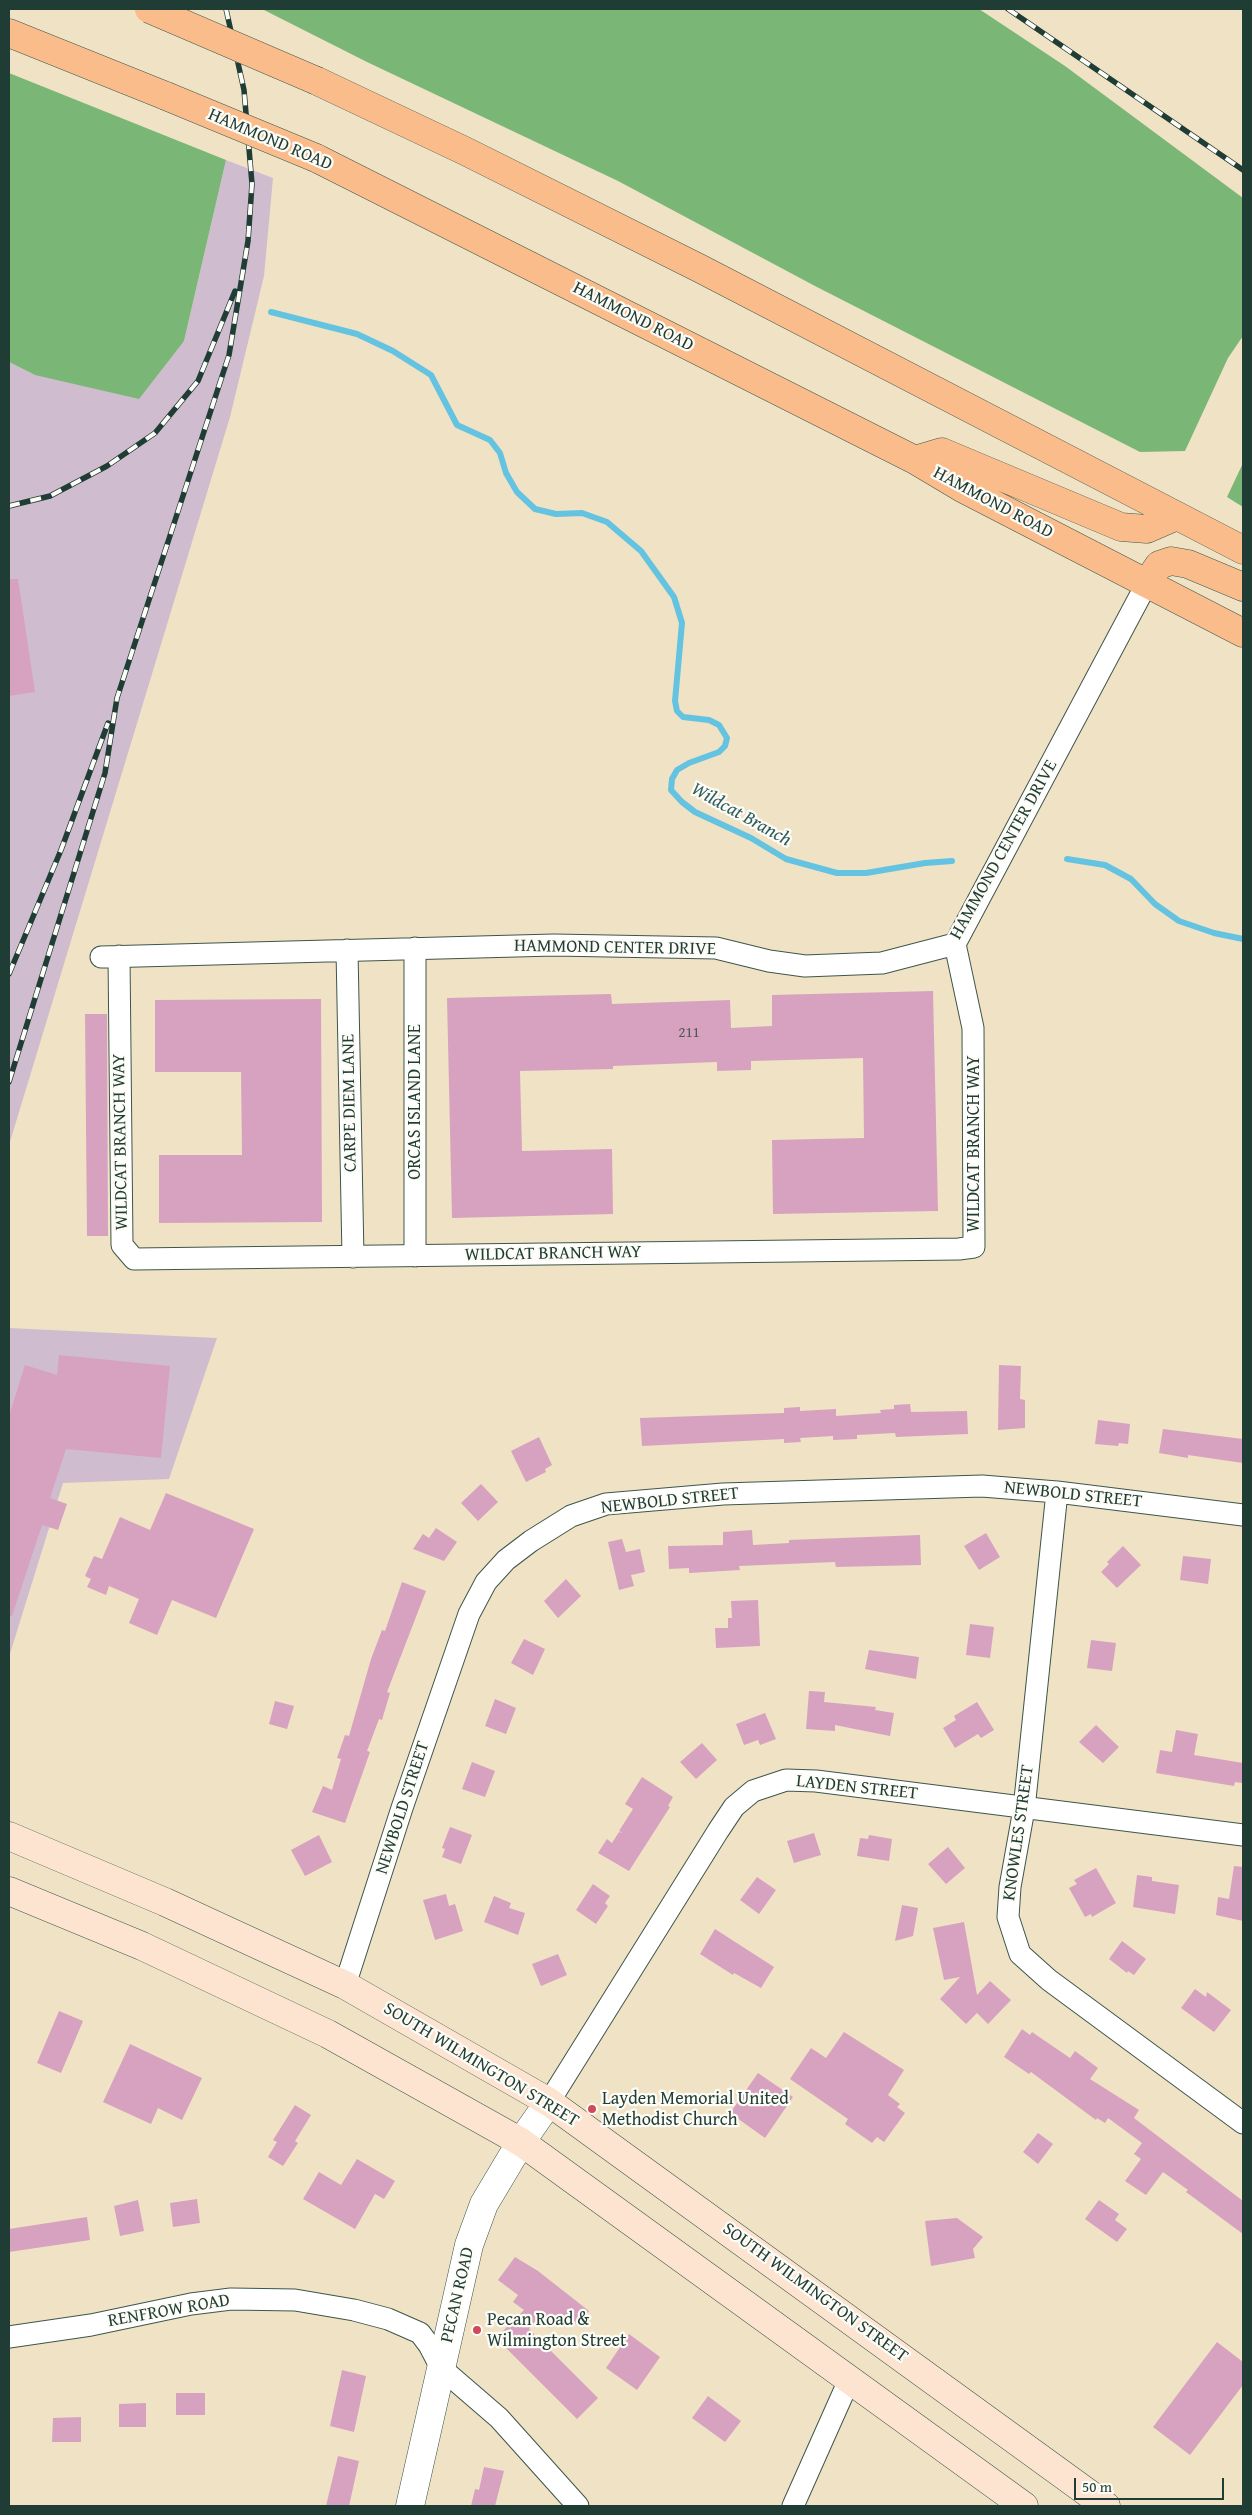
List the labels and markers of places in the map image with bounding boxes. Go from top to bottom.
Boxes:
place label: Layden Memorial United Methodist Church [602,2088,789,2130]
marker: Layden Memorial United Methodist Church [586,2103,598,2115]
place label: Pecan Road & Wilmington Street [487,2309,626,2352]
marker: Pecan Road & Wilmington Street [471,2324,483,2336]

